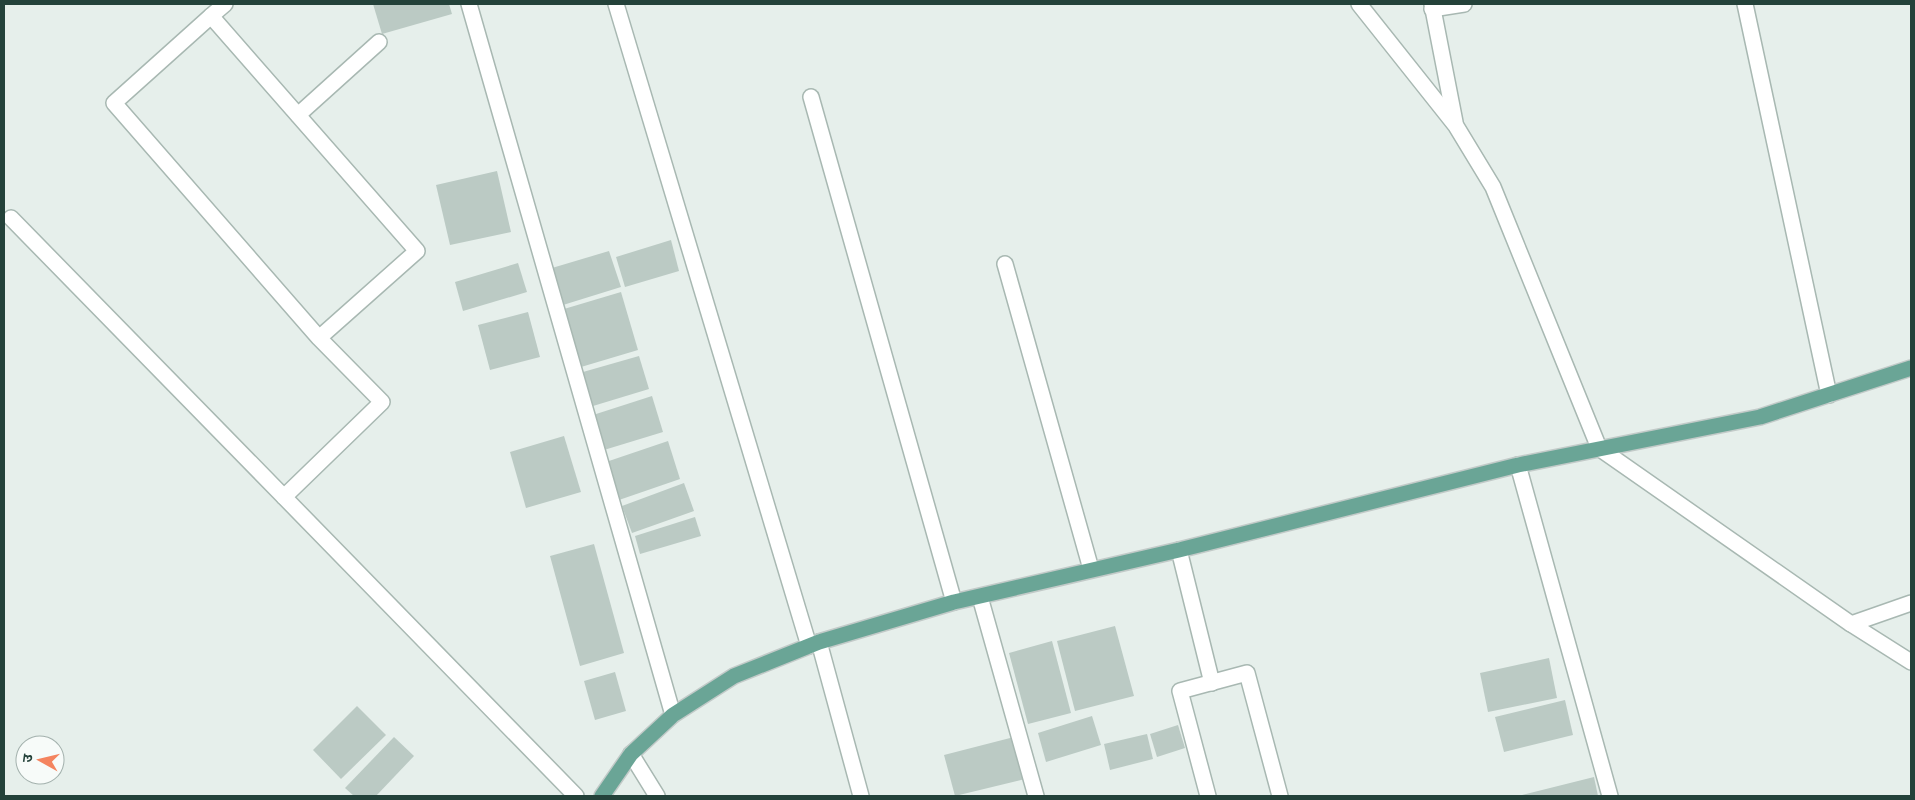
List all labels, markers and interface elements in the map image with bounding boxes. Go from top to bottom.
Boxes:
north arrow [15,735,65,785]
text: उ [18,752,37,764]

